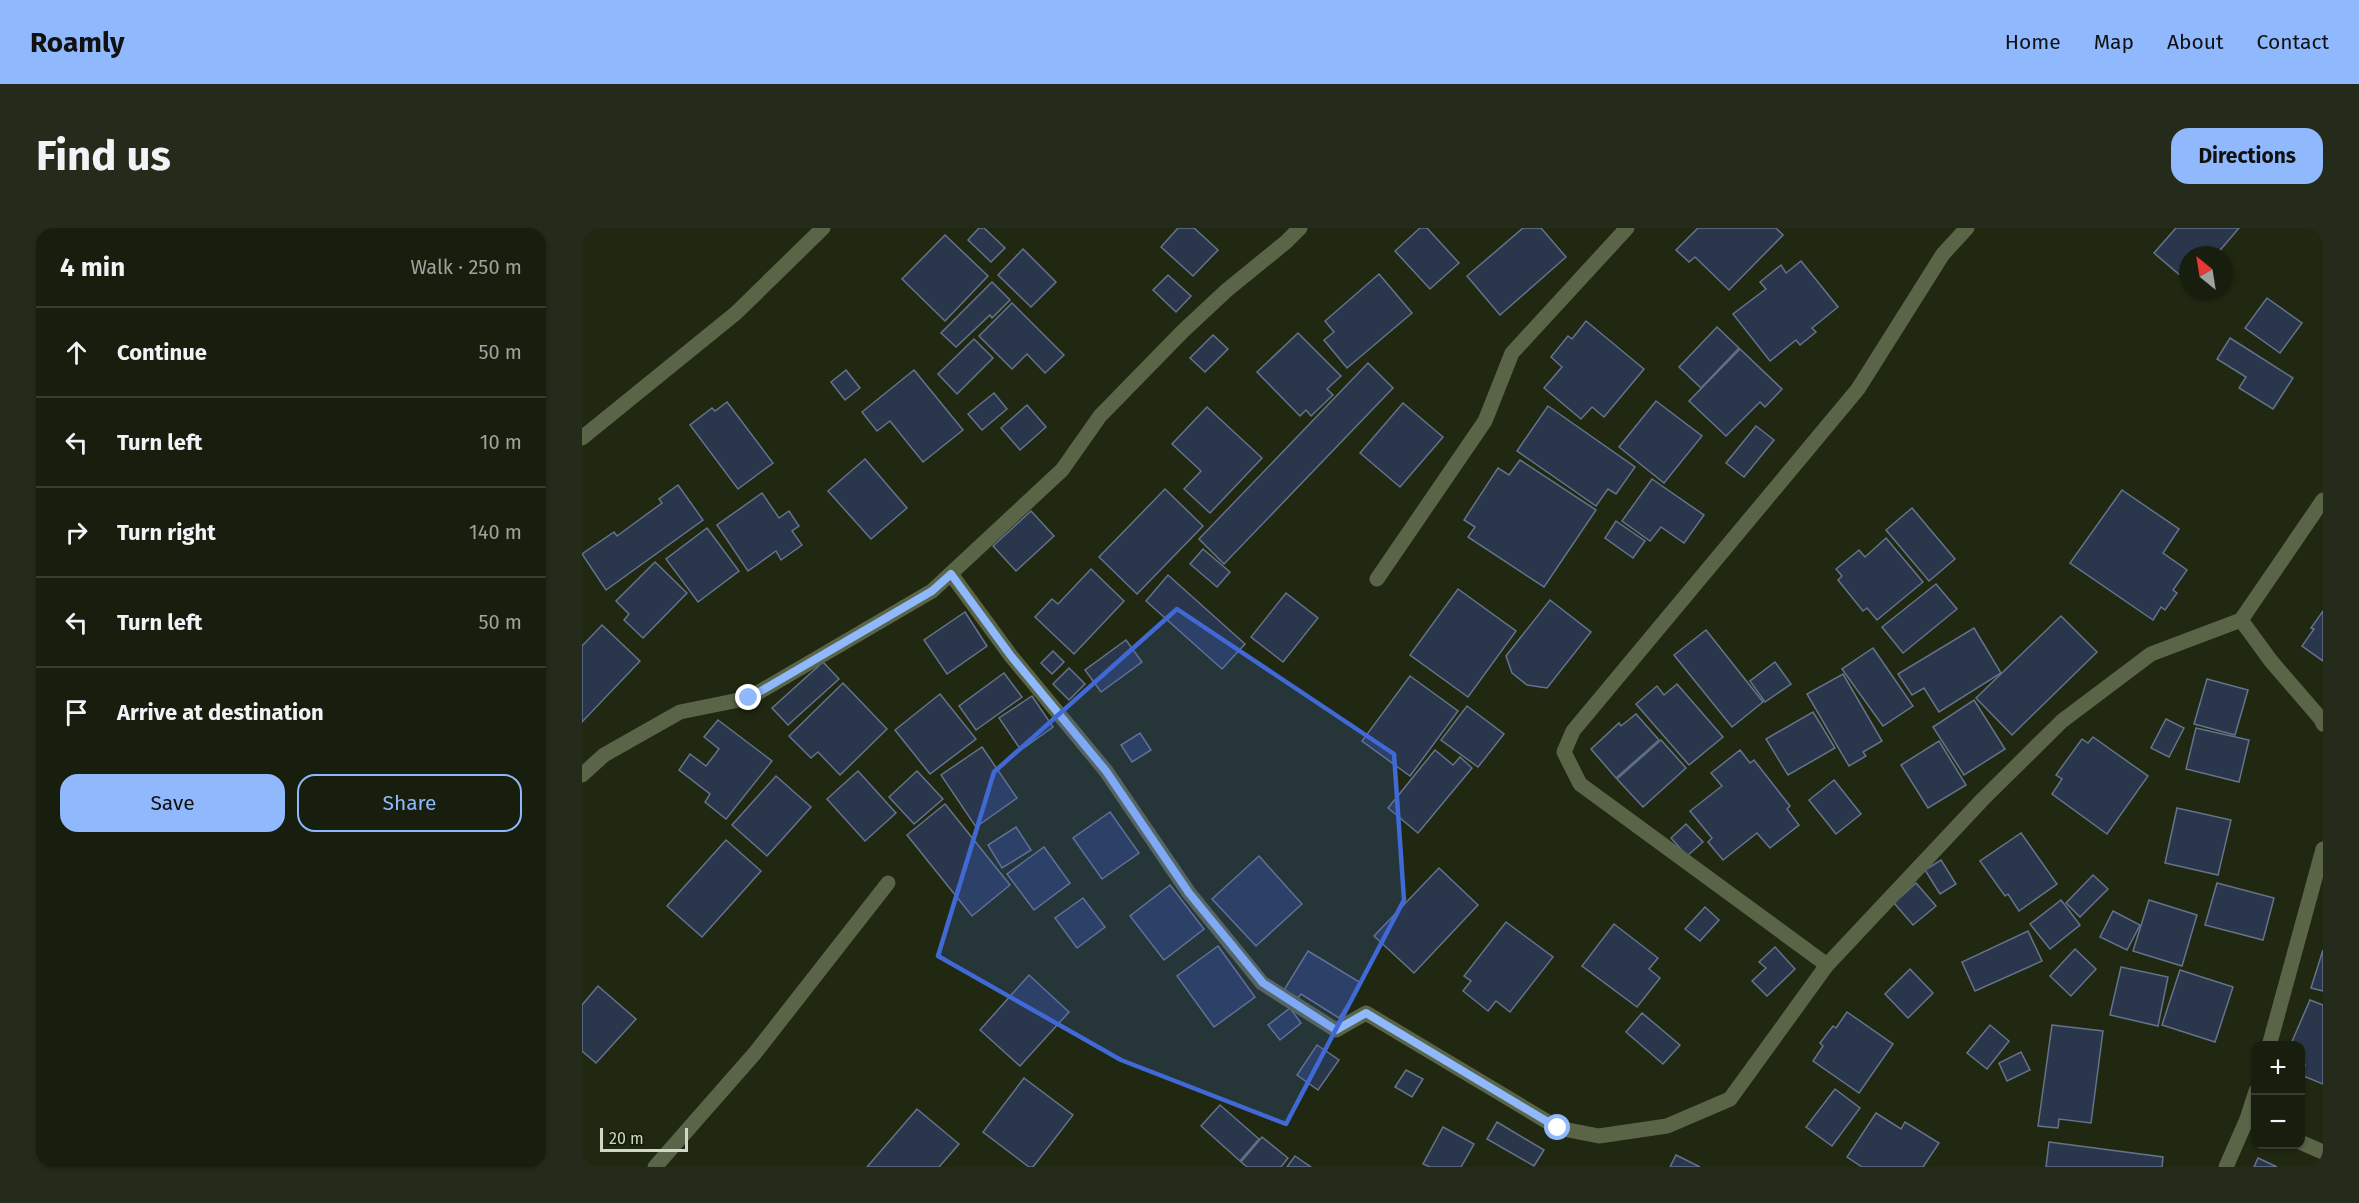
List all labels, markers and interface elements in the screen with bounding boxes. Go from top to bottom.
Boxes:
text: Roamly [30,26,124,59]
text: Home [2005,29,2061,55]
text: Map [2094,29,2134,55]
text: About [2167,29,2224,55]
text: Contact [2257,29,2329,55]
button: Directions [2171,128,2323,184]
text: Find us [36,131,171,181]
north arrow [2179,246,2233,300]
text: 4 min [60,252,125,283]
text: Walk · 250 m [410,255,522,279]
icon: ahead [60,336,93,369]
text: Continue [117,339,207,366]
text: 50 m [478,340,522,364]
icon: left [60,426,93,459]
text: Turn left [117,429,202,456]
text: 10 m [480,430,522,454]
icon: right [60,516,93,549]
text: Turn right [117,519,216,546]
text: 140 m [469,520,522,544]
icon: left [60,606,93,639]
text: Turn left [117,609,202,636]
text: 50 m [478,610,522,634]
route end [735,684,761,710]
icon: arrive [60,696,93,729]
text: Arrive at destination [117,699,324,726]
button: Save [60,774,285,832]
button: Share [297,774,522,832]
map controls [2251,1041,2305,1149]
button: + [2251,1041,2305,1095]
button: − [2251,1095,2305,1149]
route start [1544,1114,1570,1140]
scale bar [600,1125,688,1152]
text: 20 m [609,1129,644,1148]

